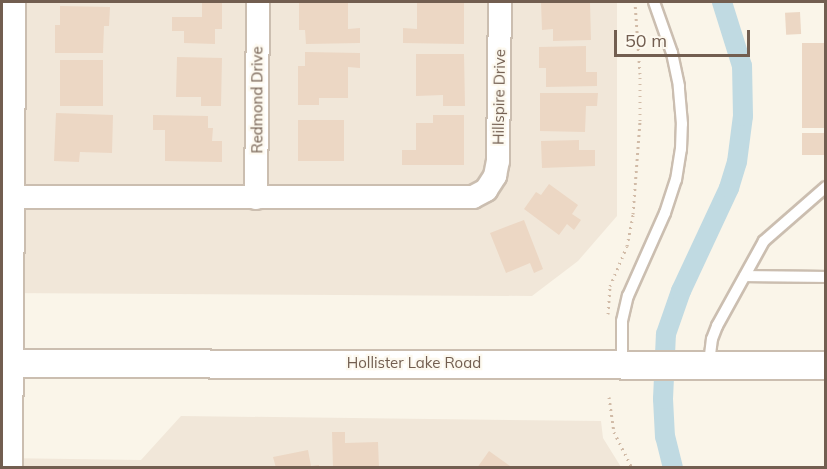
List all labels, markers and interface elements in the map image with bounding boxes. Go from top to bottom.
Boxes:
scale bar [617,18,754,56]
text: 50 m [625,29,667,52]
street label: Redmond Drive [248,46,266,154]
street label: Hillspire Drive [489,49,509,145]
street label: Hollister Lake Road [347,354,481,372]

